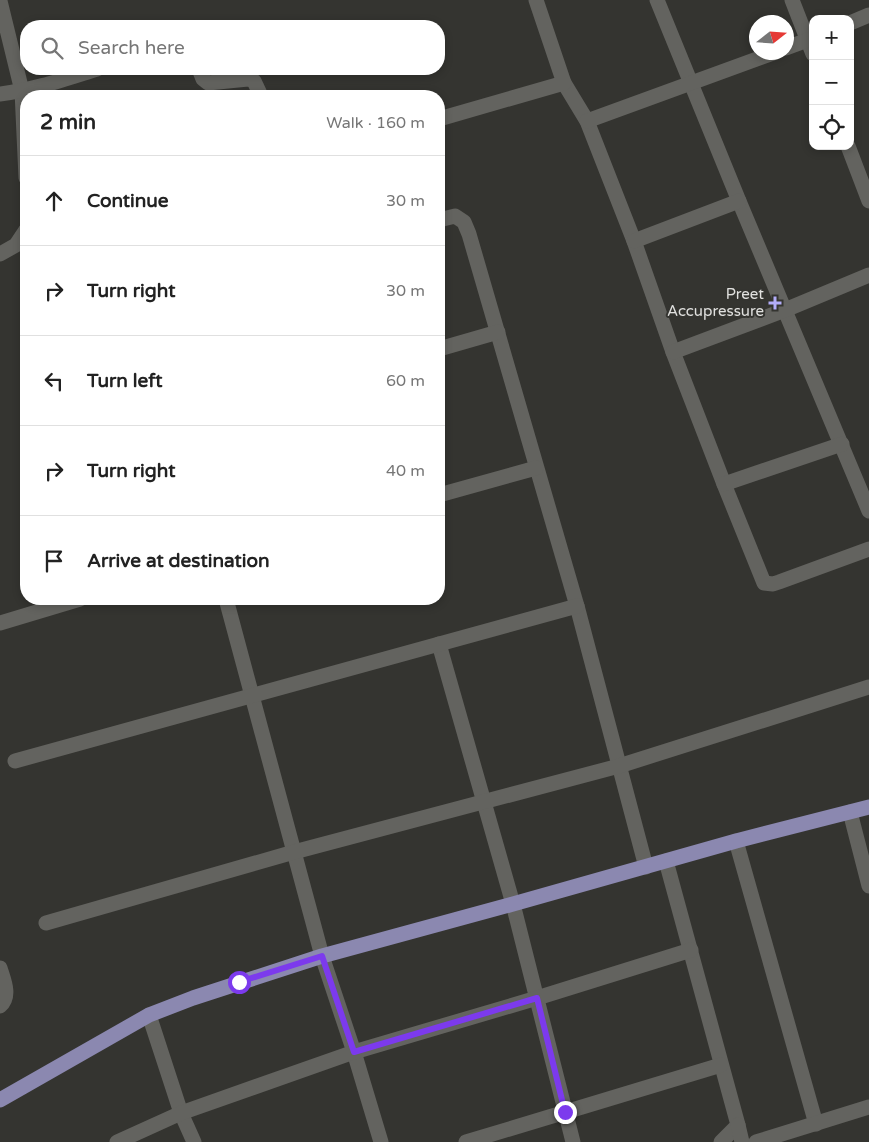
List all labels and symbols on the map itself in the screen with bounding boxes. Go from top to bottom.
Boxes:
north arrow [749,15,794,60]
place label: Preet Accupressure [667,285,764,320]
marker: Preet Accupressure [768,296,782,310]
route start [228,971,251,994]
route end [554,1101,577,1124]

